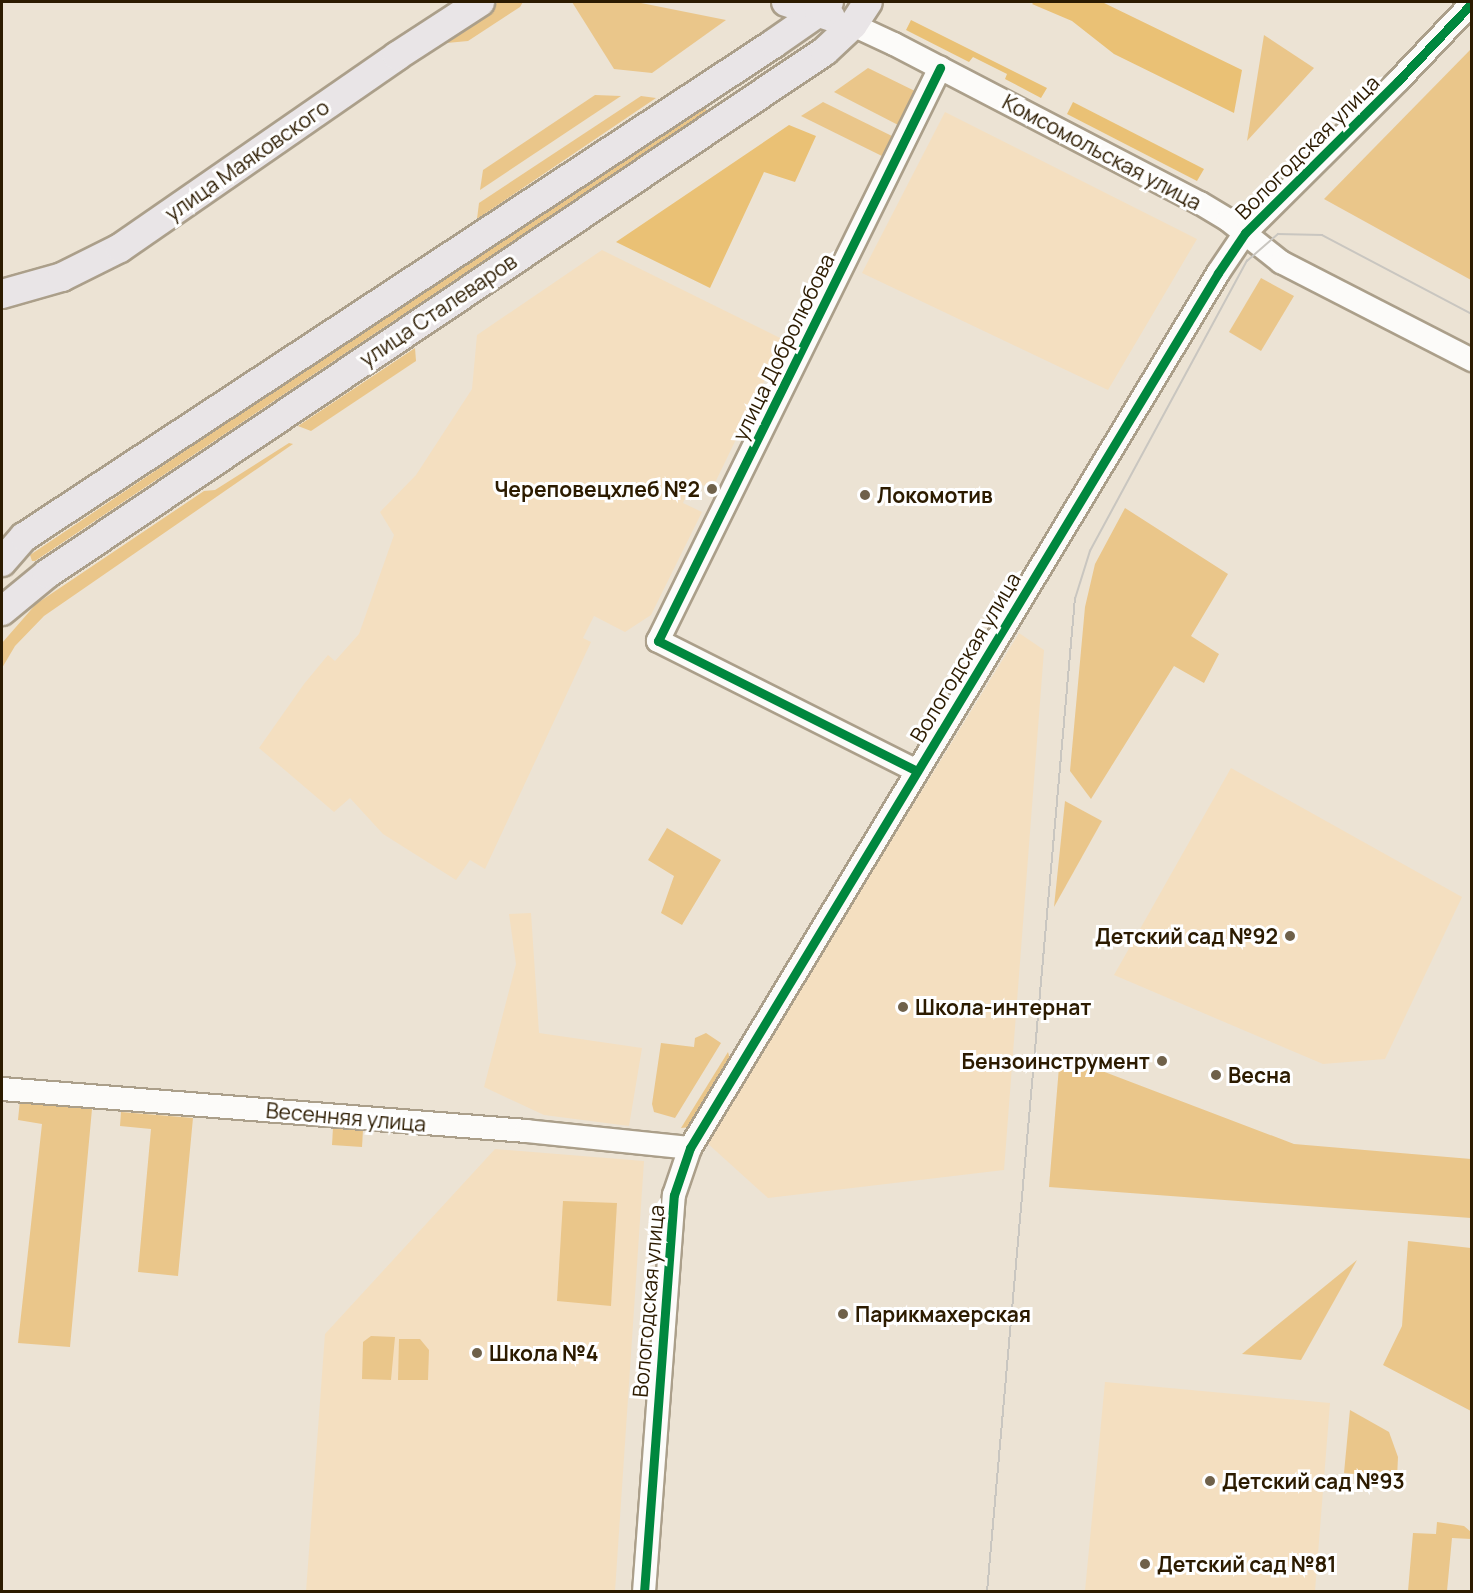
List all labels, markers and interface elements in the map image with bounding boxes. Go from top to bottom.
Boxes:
street label: Вологодская улица [1230,70,1384,224]
street label: Комсомольская улица [998,89,1206,215]
street label: улица Маяковского [160,94,334,226]
street label: улица Сталеваров [355,248,521,372]
street label: улица Добролюбова [727,249,839,445]
place label: Череповецхлеб №2 [494,476,700,502]
marker: Череповецхлеб №2 [705,482,719,496]
place label: Локомотив [877,482,993,508]
marker: Локомотив [858,488,872,502]
street label: Вологодская улица [904,568,1026,746]
place label: Детский сад №92 [1095,923,1278,949]
marker: Детский сад №92 [1283,929,1297,943]
place label: Школа-интернат [915,994,1091,1020]
marker: Школа-интернат [896,1000,910,1014]
place label: Бензоинструмент [962,1048,1150,1074]
marker: Бензоинструмент [1155,1054,1169,1068]
place label: Весна [1228,1062,1291,1088]
marker: Весна [1209,1068,1223,1082]
street label: Весенняя улица [265,1097,427,1137]
street label: Вологодская улица [627,1204,669,1398]
place label: Парикмахерская [855,1301,1031,1327]
marker: Парикмахерская [836,1307,850,1321]
place label: Школа №4 [489,1340,598,1366]
marker: Школа №4 [470,1346,484,1360]
place label: Детский сад №93 [1222,1468,1405,1494]
marker: Детский сад №93 [1203,1474,1217,1488]
place label: Детский сад №81 [1157,1551,1336,1577]
marker: Детский сад №81 [1138,1557,1152,1571]

